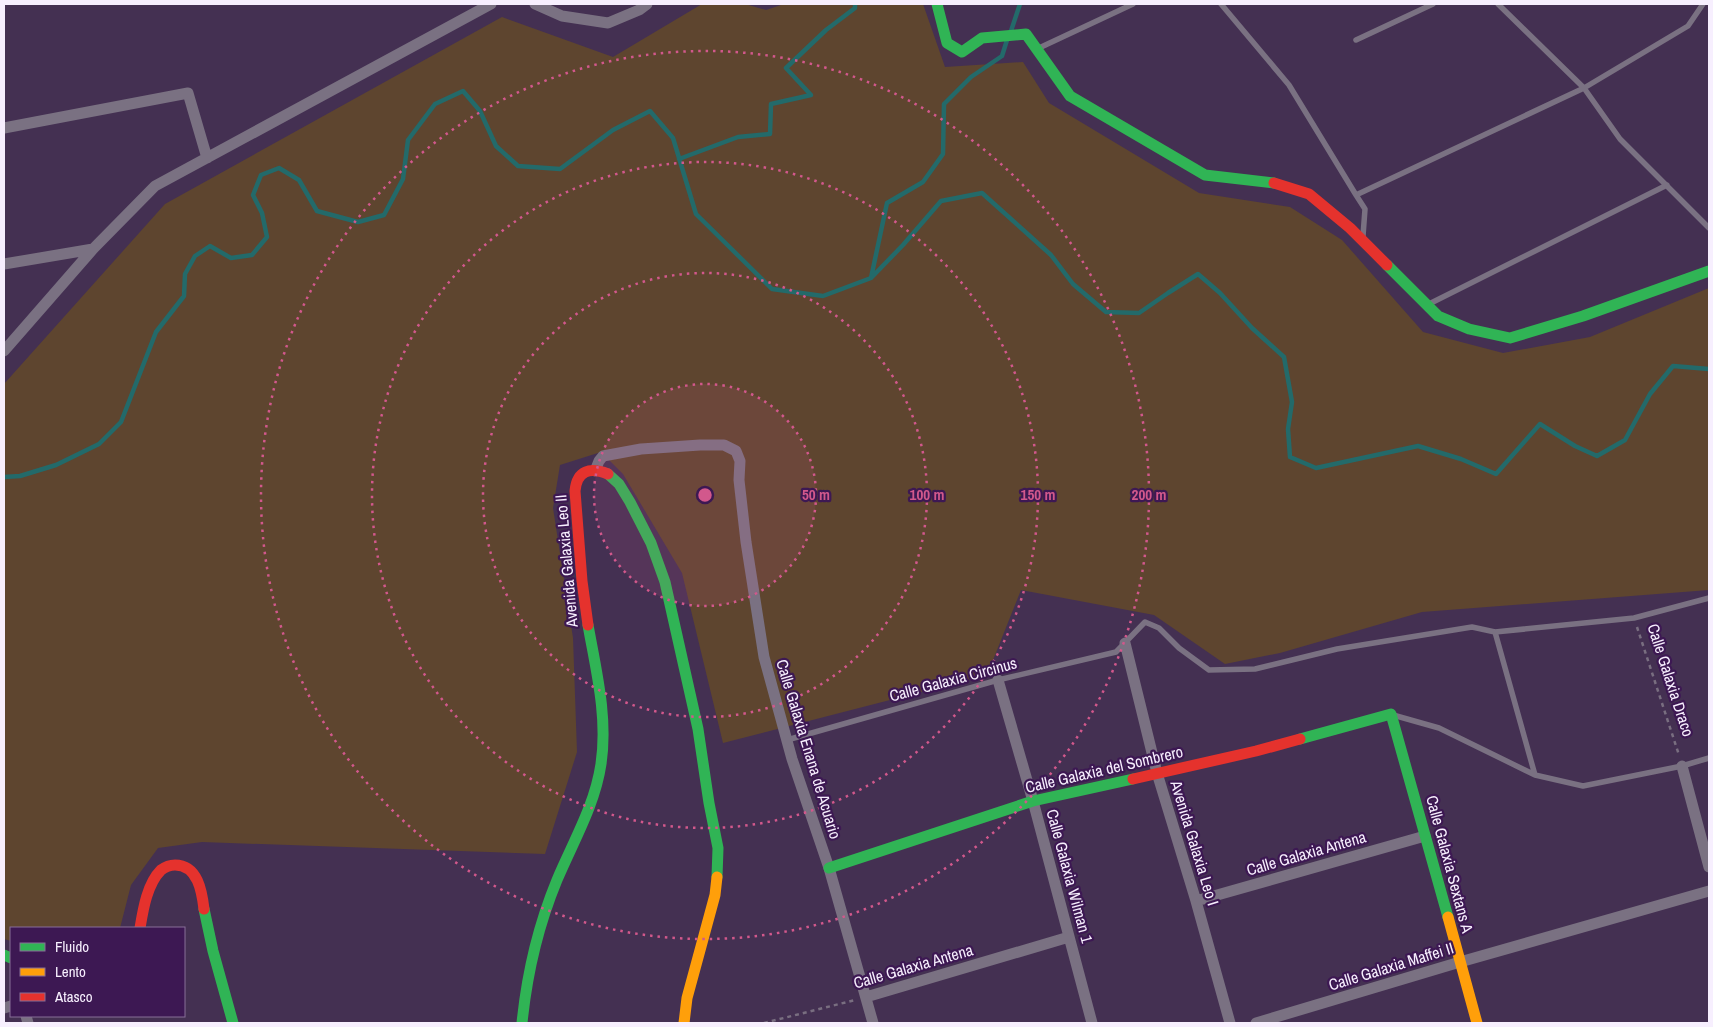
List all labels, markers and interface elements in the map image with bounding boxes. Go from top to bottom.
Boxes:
text: 50 m [802,484,830,505]
text: 100 m [910,484,944,505]
text: 150 m [1021,484,1055,505]
text: 200 m [1132,484,1166,505]
centre of rings [696,486,714,504]
street label: Avenida Galaxia Leo II [549,494,583,629]
street label: Calle Galaxia Draco [1642,621,1700,739]
street label: Calle Galaxia Circinus [887,651,1019,707]
street label: Calle Galaxia Enana de Acuario [771,656,847,842]
street label: Calle Galaxia del Sombrero [1023,740,1185,798]
street label: Avenida Galaxia Leo I [1165,777,1224,908]
street label: Calle Galaxia Sextans A [1421,793,1479,935]
street label: Calle Galaxia Wilman 1 [1042,807,1099,946]
street label: Calle Galaxia Antena [1244,825,1369,881]
legend [10,927,185,1017]
text: Fluido [55,936,89,957]
street label: Calle Galaxia Maffei II [1326,937,1456,995]
street label: Calle Galaxia Antena [851,938,976,994]
text: Lento [55,961,86,982]
text: Atasco [54,986,93,1007]

